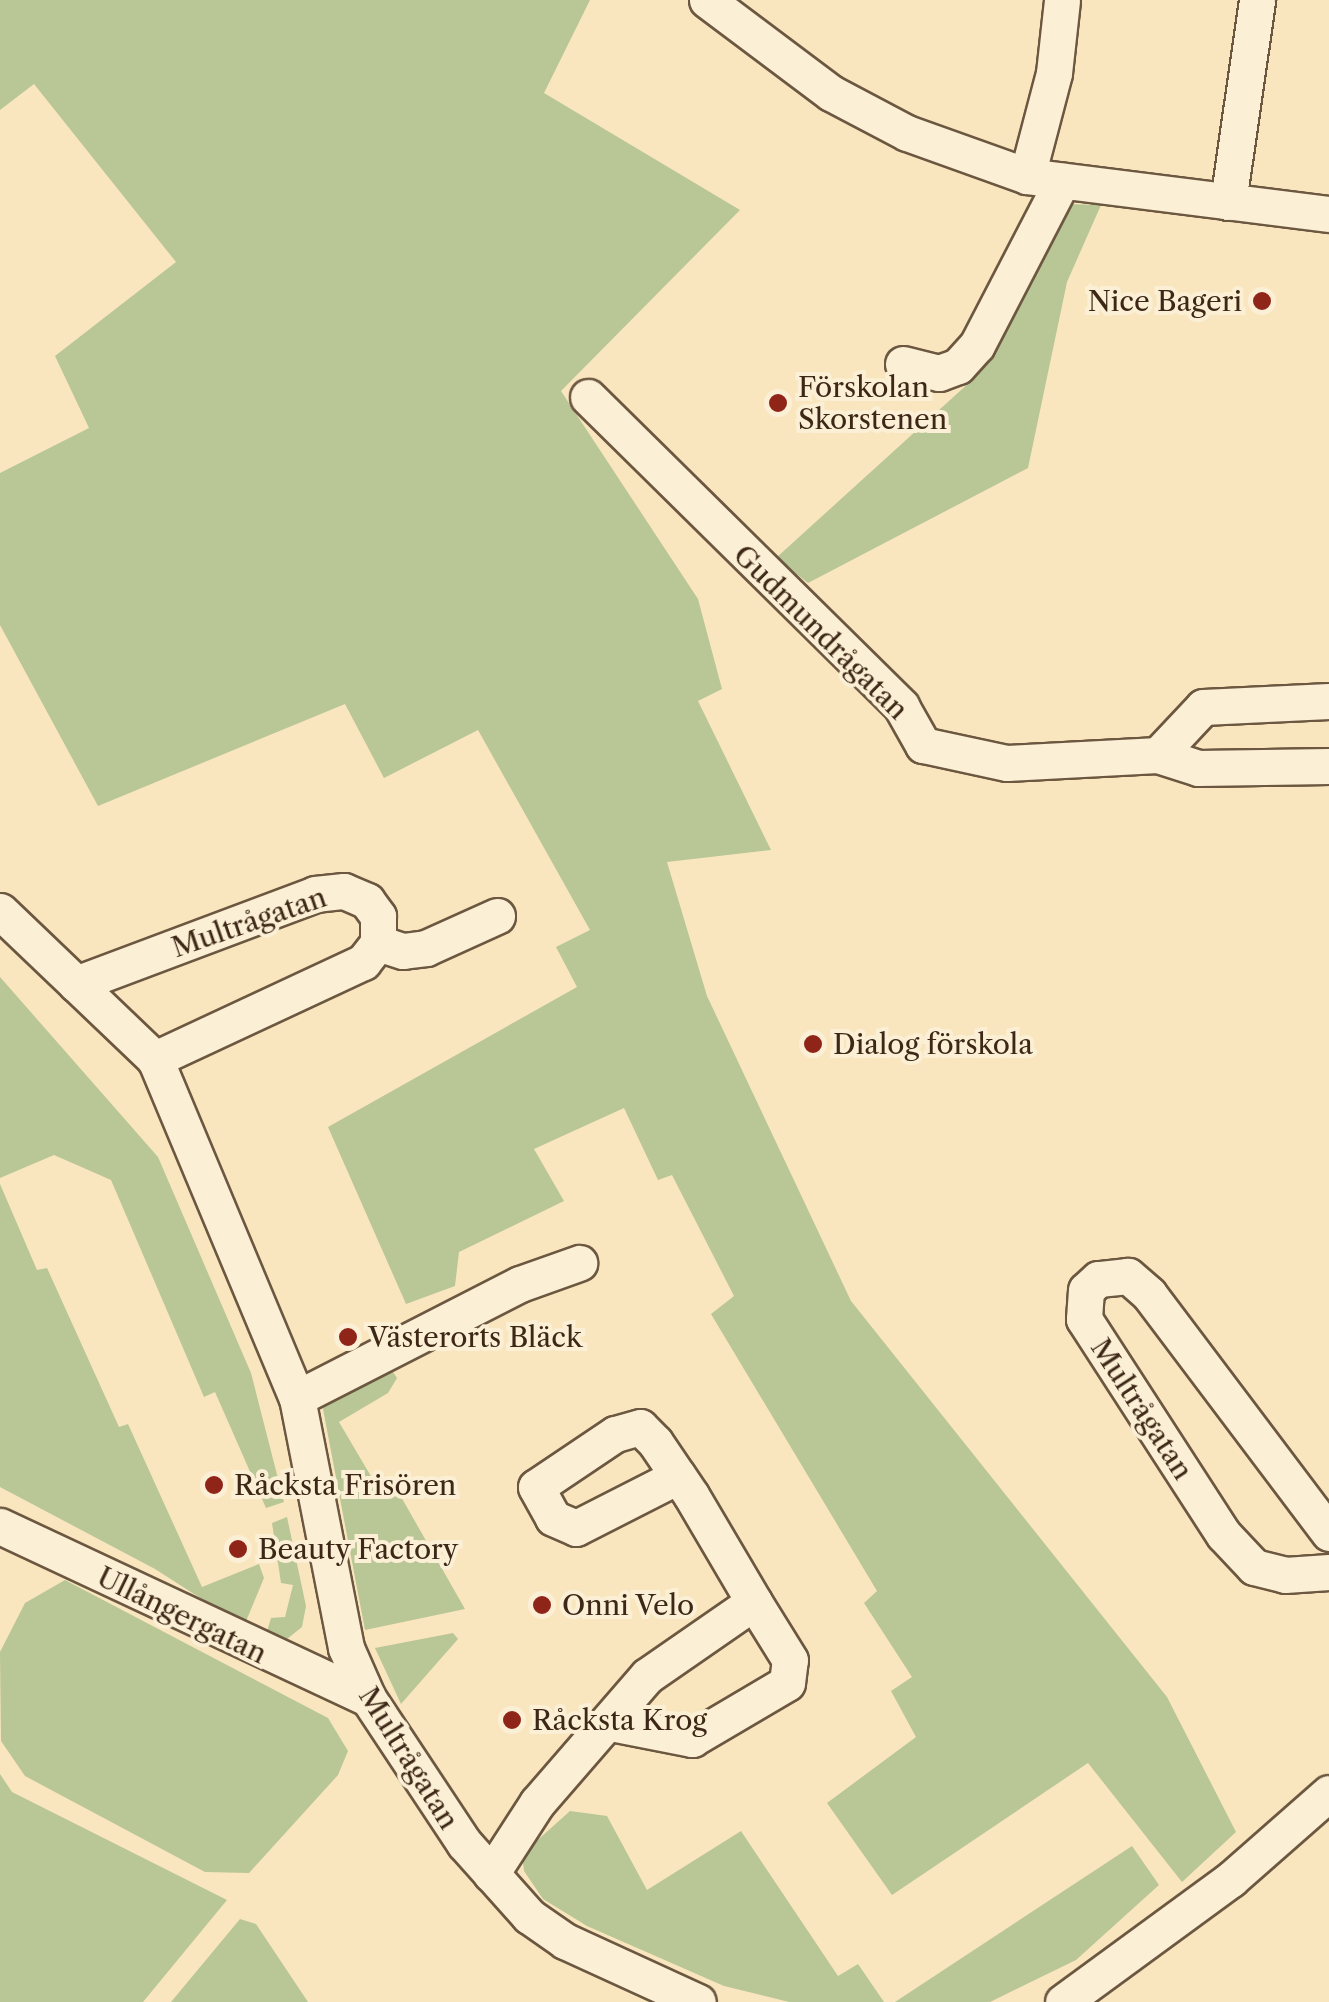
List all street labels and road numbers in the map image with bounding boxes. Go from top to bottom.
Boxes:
street label: Gudmundrågatan [727,538,915,726]
street label: Multrågatan [167,880,331,964]
street label: Multrågatan [1084,1332,1200,1486]
street label: Ullångergatan [92,1560,272,1670]
street label: Multrågatan [352,1681,466,1835]

